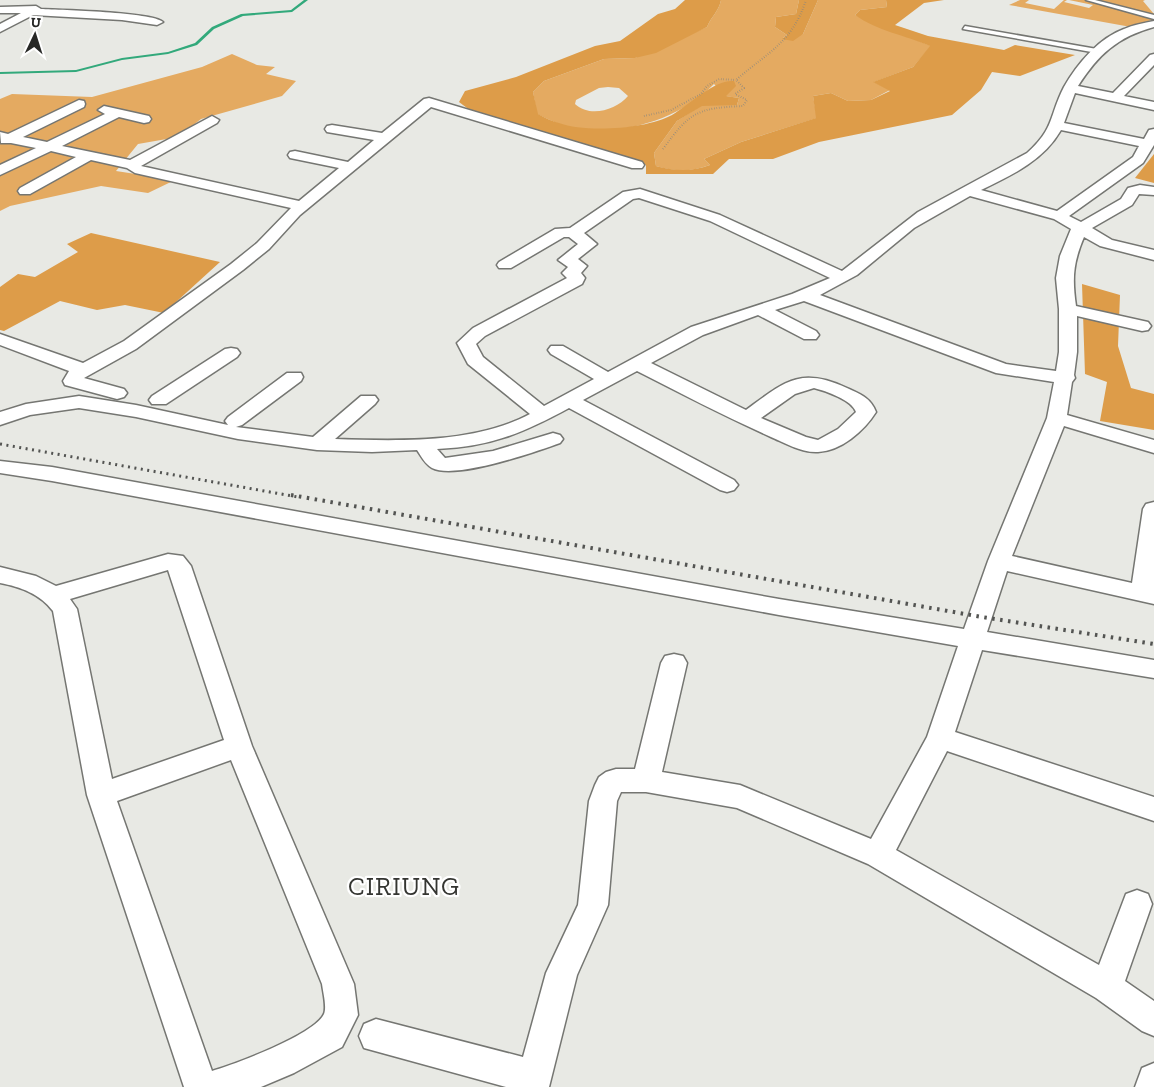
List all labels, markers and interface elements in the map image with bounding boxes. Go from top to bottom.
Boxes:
north arrow [10,10,60,60]
text: U [30,14,41,31]
district label: CIRIUNG [348,870,460,902]

